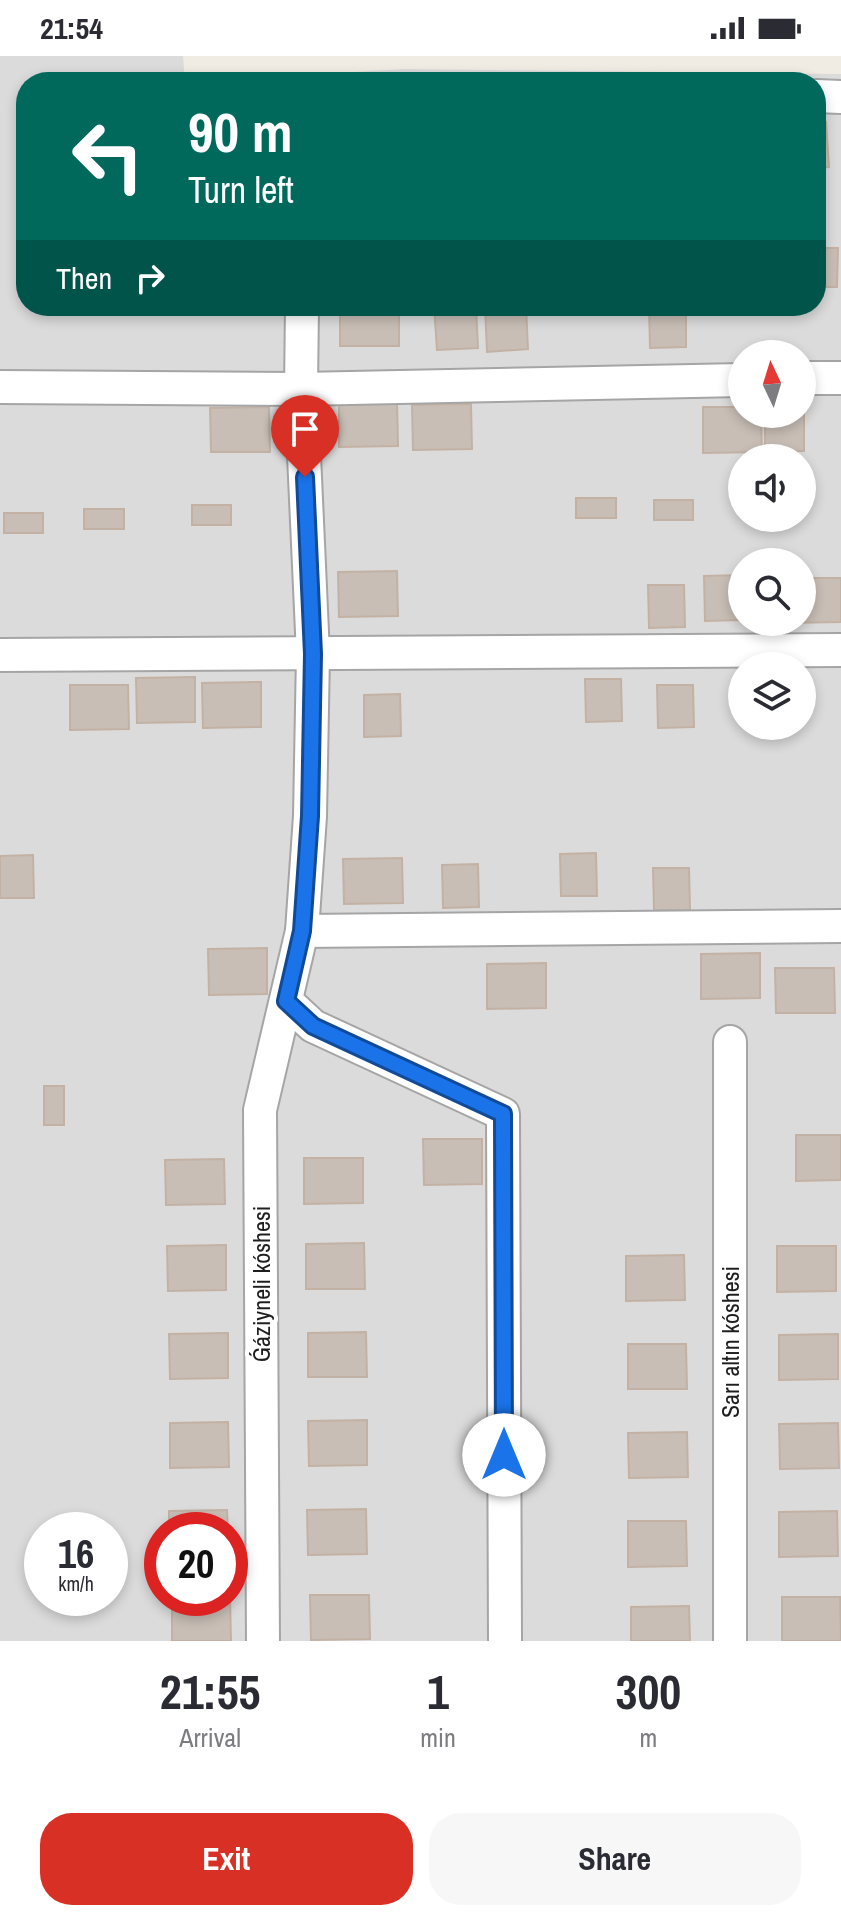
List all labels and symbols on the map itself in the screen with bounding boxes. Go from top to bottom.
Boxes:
north arrow [728,340,816,428]
pin [271,395,339,477]
street label: Ǵáziyneli kóshesi [245,1206,277,1362]
street label: Sarı altın kóshesi [714,1266,746,1418]
position arrow [462,1413,546,1497]
speed limit sign: 20 [144,1512,248,1616]

